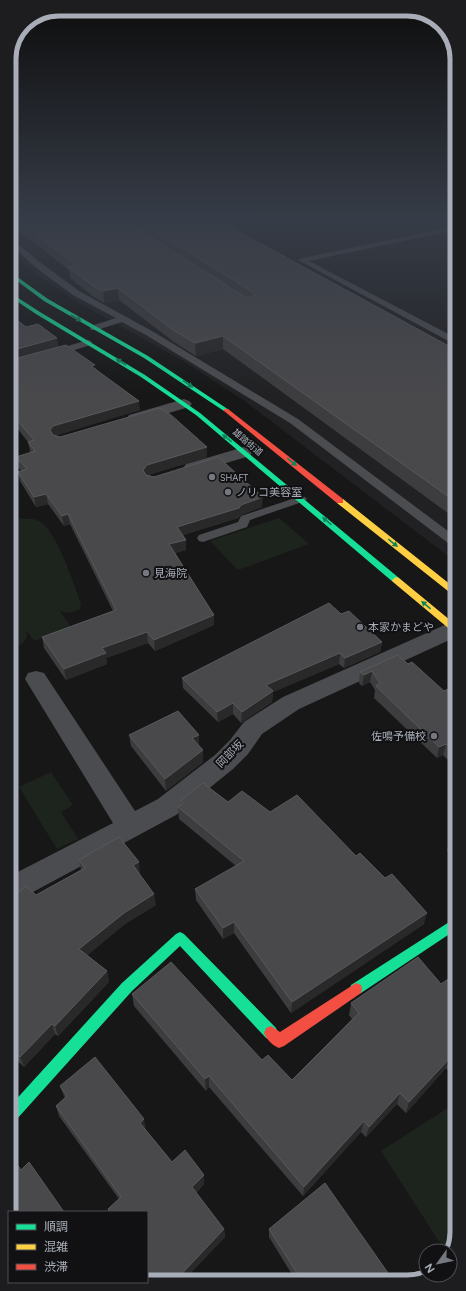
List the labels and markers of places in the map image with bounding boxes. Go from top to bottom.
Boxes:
marker: SHAFT [207,472,217,482]
place label: SHAFT [220,472,248,483]
place label: ノリコ美容室 [236,486,302,499]
marker: ノリコ美容室 [223,487,233,497]
place label: 見海院 [154,567,187,580]
marker: 見海院 [141,568,151,578]
place label: 本家かまどや [368,621,434,634]
marker: 本家かまどや [355,622,365,632]
place label: 佐鳴予備校 [371,730,426,743]
marker: 佐鳴予備校 [429,731,439,741]

